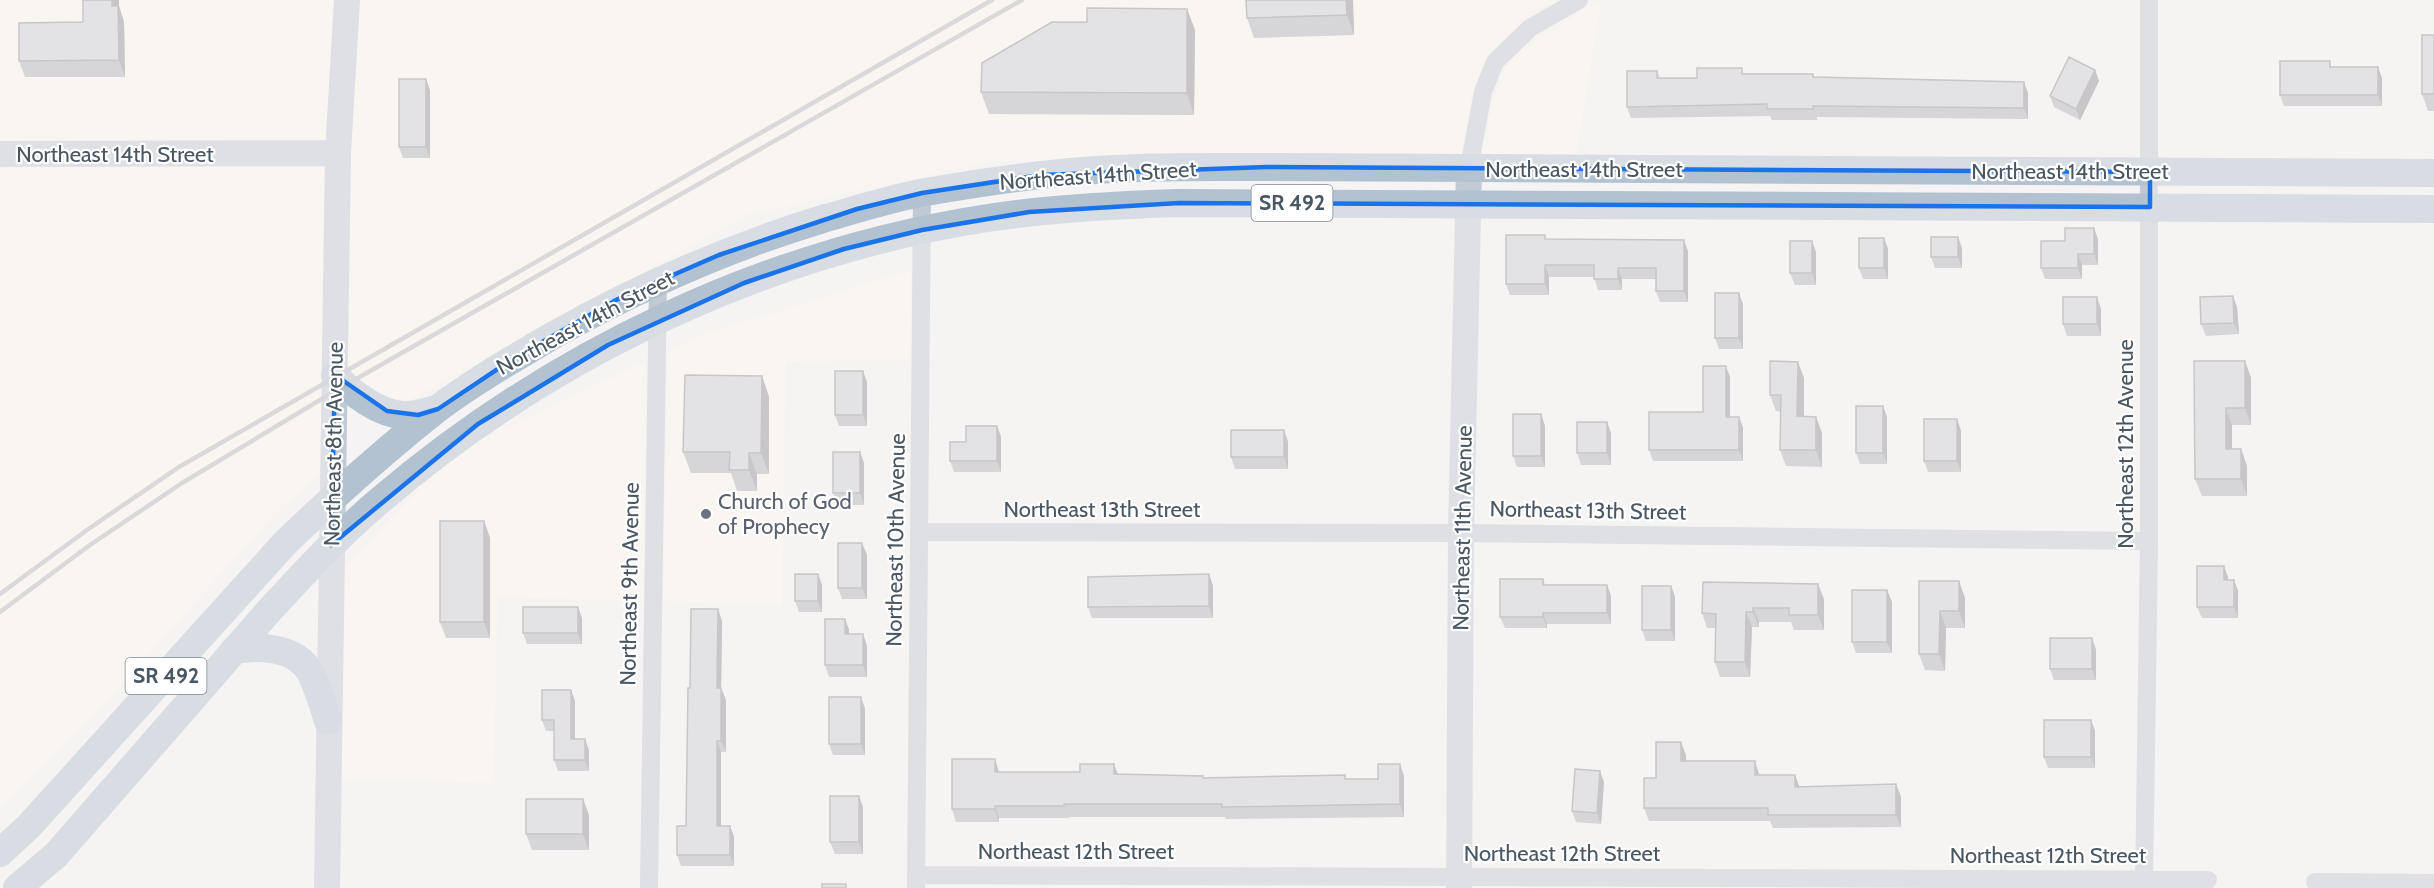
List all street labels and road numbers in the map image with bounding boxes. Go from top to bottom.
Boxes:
street label: Northeast 14th Street [16,141,214,168]
street label: Northeast 14th Street [999,155,1198,196]
street label: Northeast 14th Street [1485,156,1683,183]
street label: Northeast 14th Street [1971,158,2169,185]
road number: SR 492 [1252,185,1332,221]
street label: Northeast 14th Street [492,264,679,381]
street label: Northeast 12th Avenue [2112,339,2139,549]
street label: Northeast 8th Avenue [318,342,349,546]
street label: Northeast 11th Avenue [1447,425,1478,631]
street label: Northeast 10th Avenue [880,433,911,647]
street label: Northeast 9th Avenue [614,482,645,686]
street label: Northeast 13th Street [1489,495,1687,526]
street label: Northeast 13th Street [1004,496,1201,523]
road number: SR 492 [126,658,207,694]
street label: Northeast 12th Street [978,838,1175,865]
street label: Northeast 12th Street [1464,840,1661,867]
street label: Northeast 12th Street [1950,842,2147,869]

